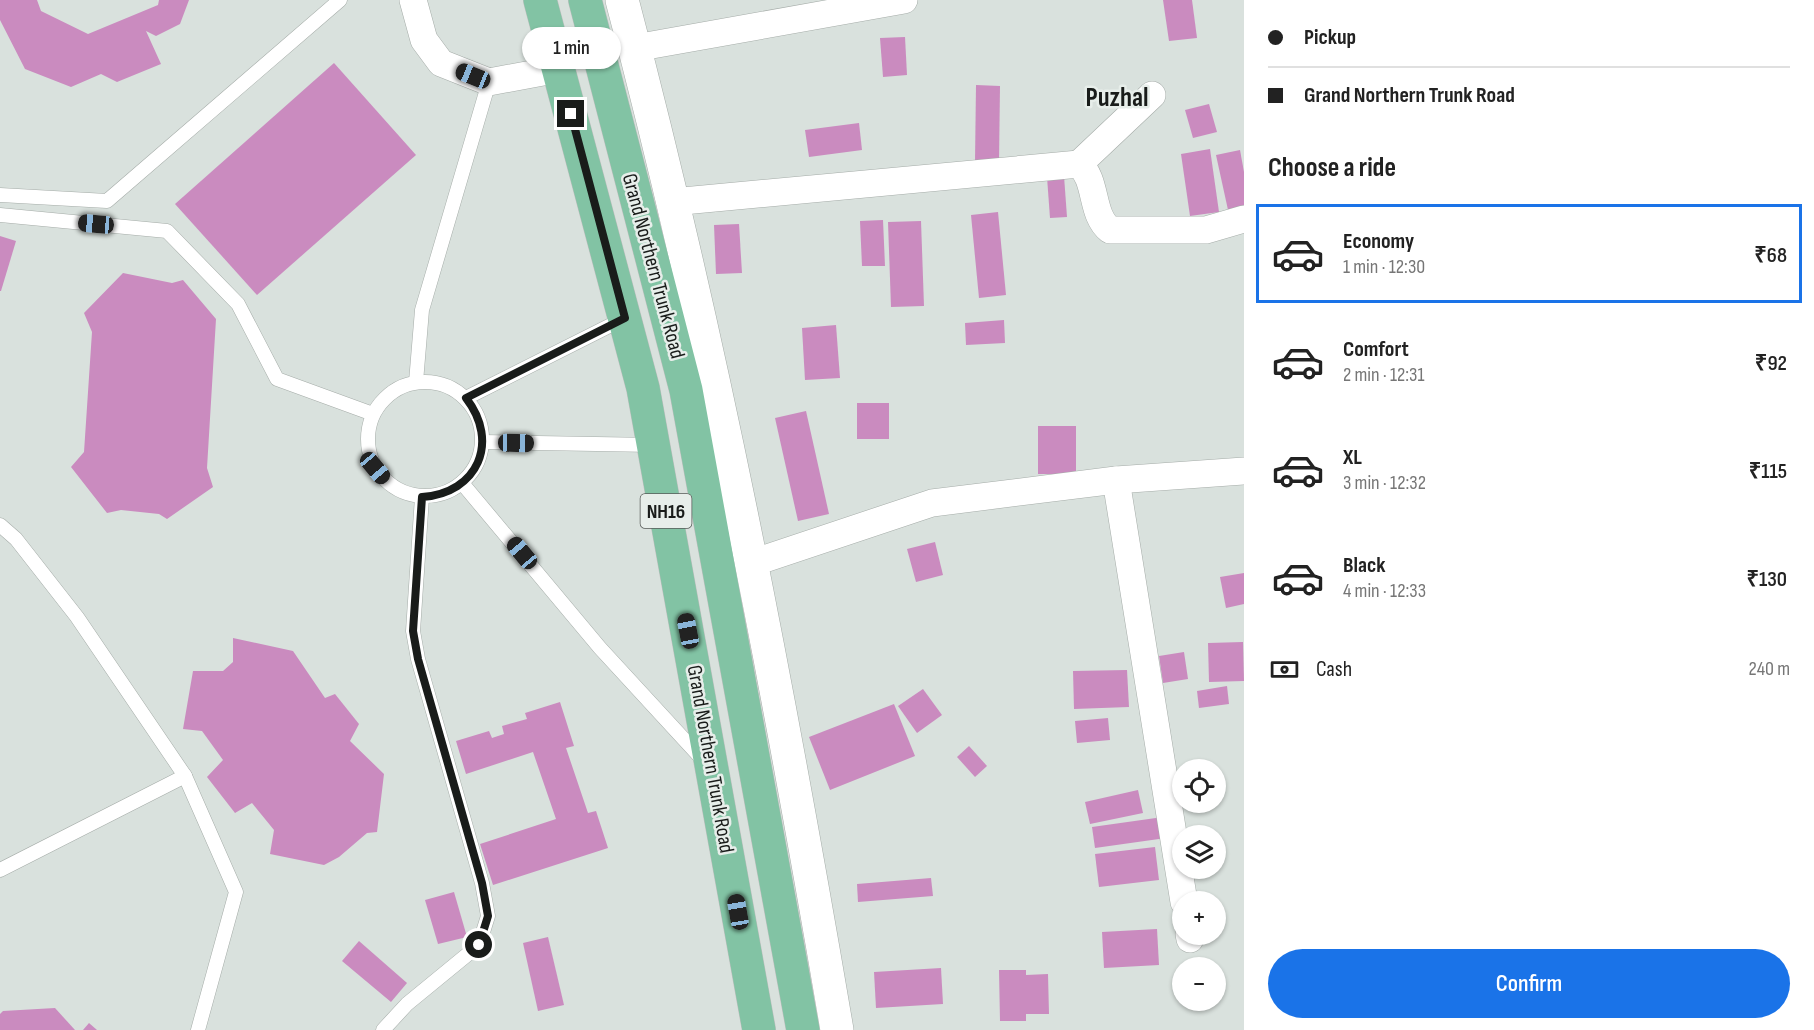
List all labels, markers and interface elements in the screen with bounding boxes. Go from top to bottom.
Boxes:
text: Pickup [1304,24,1356,51]
callout: 1 min [522,27,620,69]
text: 1 min [553,36,590,60]
car [453,61,493,91]
district label: Puzhal [1086,82,1148,114]
text: Grand Northern Trunk Road [1304,82,1515,109]
route end [557,100,584,127]
text: Choose a ride [1268,152,1396,184]
street label: Grand Northern Trunk Road [617,171,690,361]
car [77,213,115,235]
icon: car [1271,227,1325,281]
text: Economy [1343,228,1414,255]
text: ₹68 [1754,242,1787,269]
text: 1 min · 12:30 [1343,255,1425,279]
icon: car [1271,335,1325,389]
text: Comfort [1343,336,1409,363]
text: ₹92 [1755,350,1787,377]
text: 2 min · 12:31 [1343,363,1425,387]
car [498,434,534,452]
icon: car [1271,443,1325,497]
text: XL [1343,444,1362,471]
car [357,448,393,488]
text: ₹115 [1749,458,1787,485]
text: 3 min · 12:32 [1343,471,1426,495]
road number: NH16 [640,494,692,528]
car [504,533,540,573]
icon: car [1271,551,1325,605]
text: Black [1343,552,1385,579]
text: ₹130 [1746,566,1787,593]
text: 4 min · 12:33 [1343,579,1426,603]
car [676,612,700,650]
icon: cash [1268,653,1301,686]
text: Cash [1316,656,1352,683]
text: 240 m [1749,657,1790,681]
street label: Grand Northern Trunk Road [682,663,739,855]
map controls [1172,759,1226,1011]
button: locate [1172,759,1226,813]
button: layers [1172,825,1226,879]
button: + [1172,891,1226,945]
car [726,893,750,931]
route start [465,931,492,958]
button: Confirm [1268,949,1790,1018]
button: − [1172,957,1226,1011]

